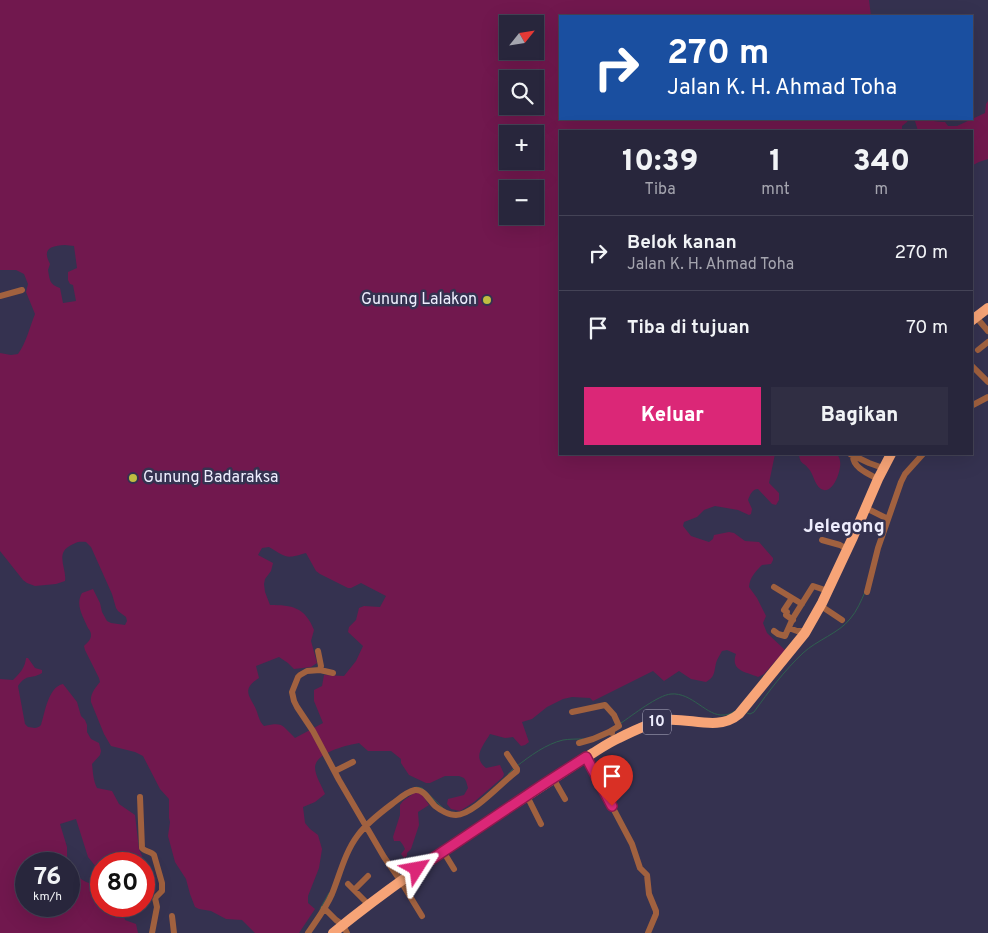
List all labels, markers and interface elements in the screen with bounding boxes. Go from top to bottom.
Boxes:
north arrow [499,15,544,60]
map controls [499,15,544,225]
text: 270 m [667,32,769,76]
icon: right [584,35,649,100]
button: search [499,70,544,115]
text: Jalan K. H. Ahmad Toha [667,75,897,102]
button: + [499,125,544,170]
text: 10:39 [622,144,698,181]
text: 1 [769,144,782,181]
text: 340 [853,144,910,181]
button: − [499,180,544,225]
text: Tiba [645,180,676,200]
text: mnt [761,180,790,200]
text: m [875,180,888,200]
text: Belok kanan [627,231,737,255]
icon: right [584,239,612,267]
text: 270 m [894,241,948,265]
text: Jalan K. H. Ahmad Toha [627,255,794,275]
place label: Gunung Lalakon [361,290,477,310]
marker: Gunung Lalakon [481,294,493,306]
icon: arrive [584,314,612,342]
text: Tiba di tujuan [627,316,750,340]
text: 70 m [906,316,948,340]
button: Keluar [584,387,761,445]
button: Bagikan [771,387,948,445]
place label: Gunung Badaraksa [143,468,278,488]
marker: Gunung Badaraksa [127,472,139,484]
district label: Jelegong [803,515,885,539]
road number: 10 [643,710,671,734]
pin [591,755,633,806]
icon: arrive [598,762,626,790]
position arrow [390,842,442,894]
speed limit sign: 80 [90,852,155,917]
text: 76 [34,862,61,894]
text: km/h [33,889,62,905]

